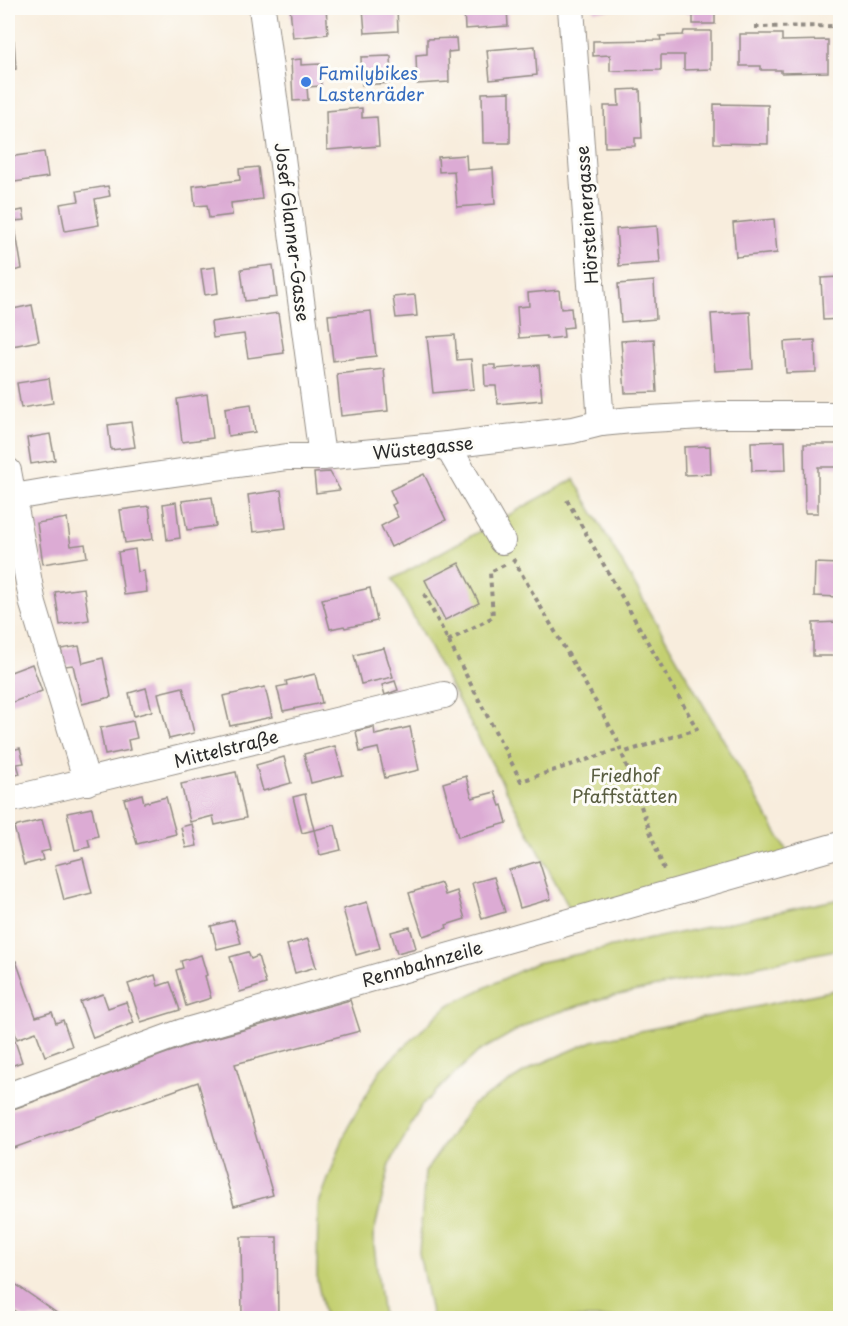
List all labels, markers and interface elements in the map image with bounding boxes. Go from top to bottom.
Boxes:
place label: Familybikes Lastenräder [318,59,425,107]
marker: Familybikes Lastenräder [299,75,313,89]
street label: Josef Glanner-Gasse [269,141,317,323]
street label: Hörsteinergasse [568,145,604,285]
street label: Wüstegasse [371,428,475,466]
street label: Mittelstraße [171,722,281,774]
park label: Friedhof Pfaffstätten [572,761,678,809]
street label: Rennbahnzeile [358,933,486,993]

